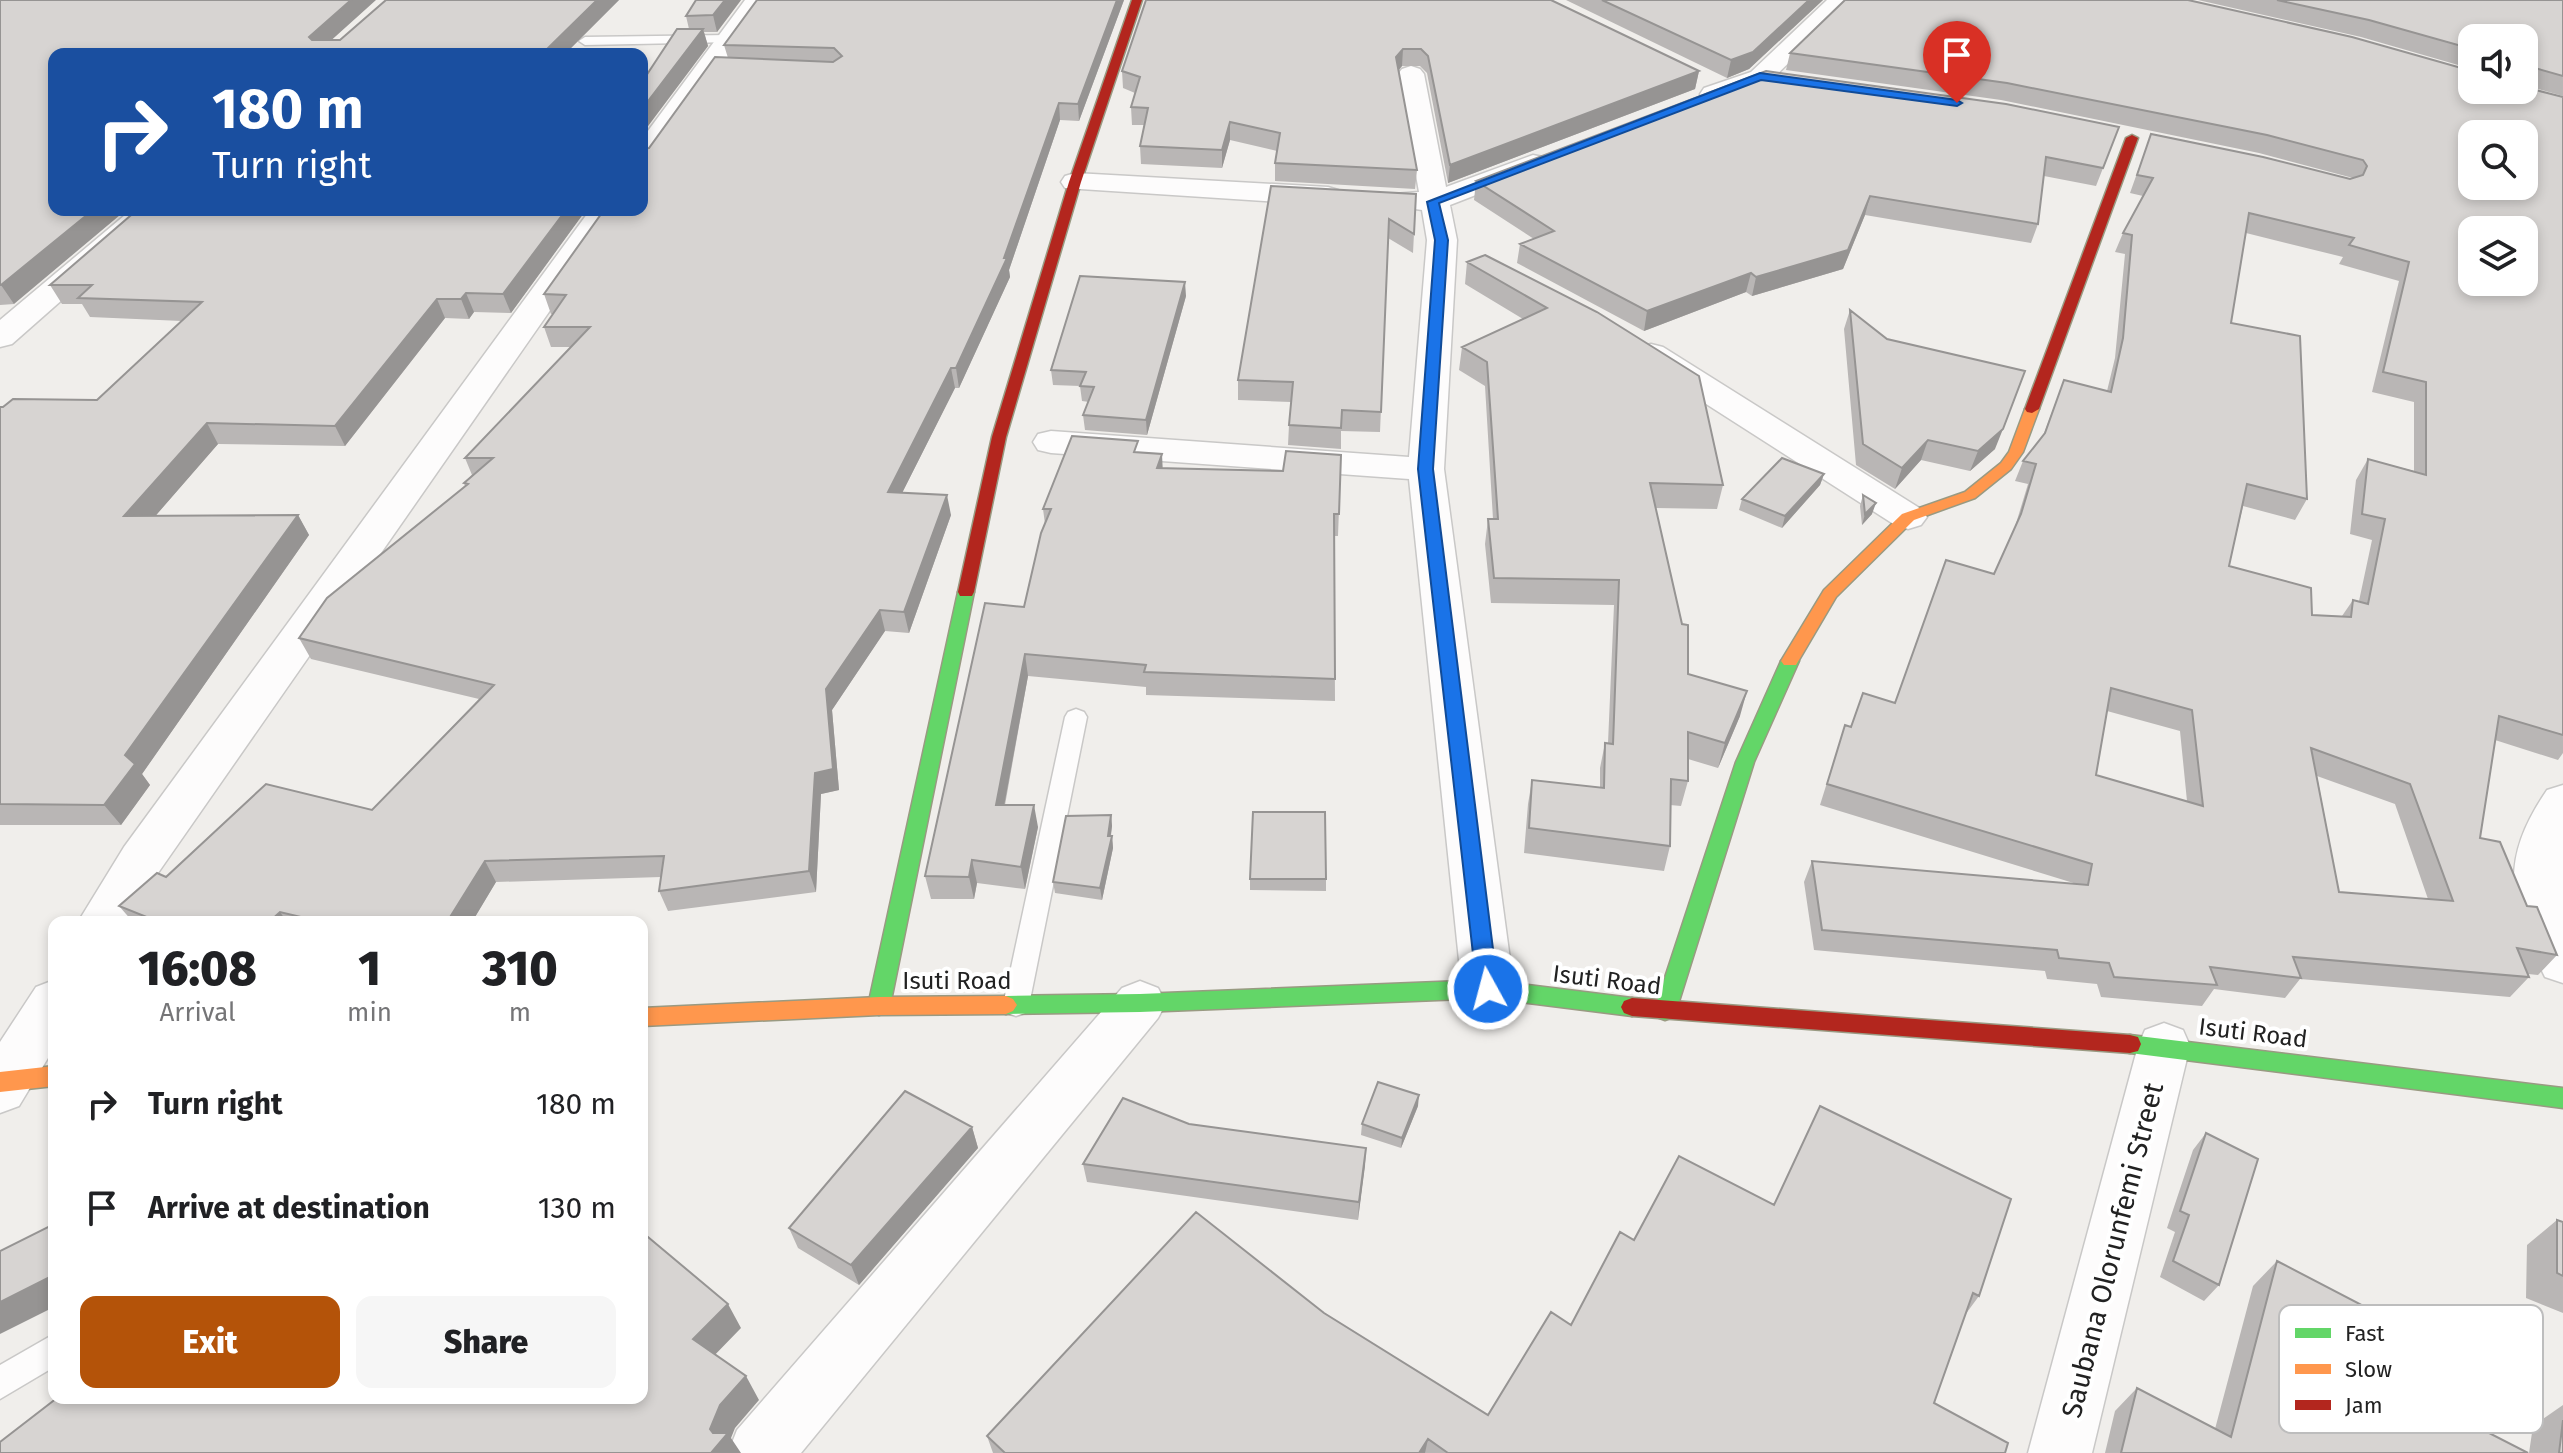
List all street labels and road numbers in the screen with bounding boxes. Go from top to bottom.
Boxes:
street label: Isuti Road [1551,959,1663,1001]
street label: Isuti Road [902,967,1012,995]
street label: Isuti Road [2197,1012,2309,1054]
street label: Saubana Olorunfemi Street [2055,1078,2170,1421]

